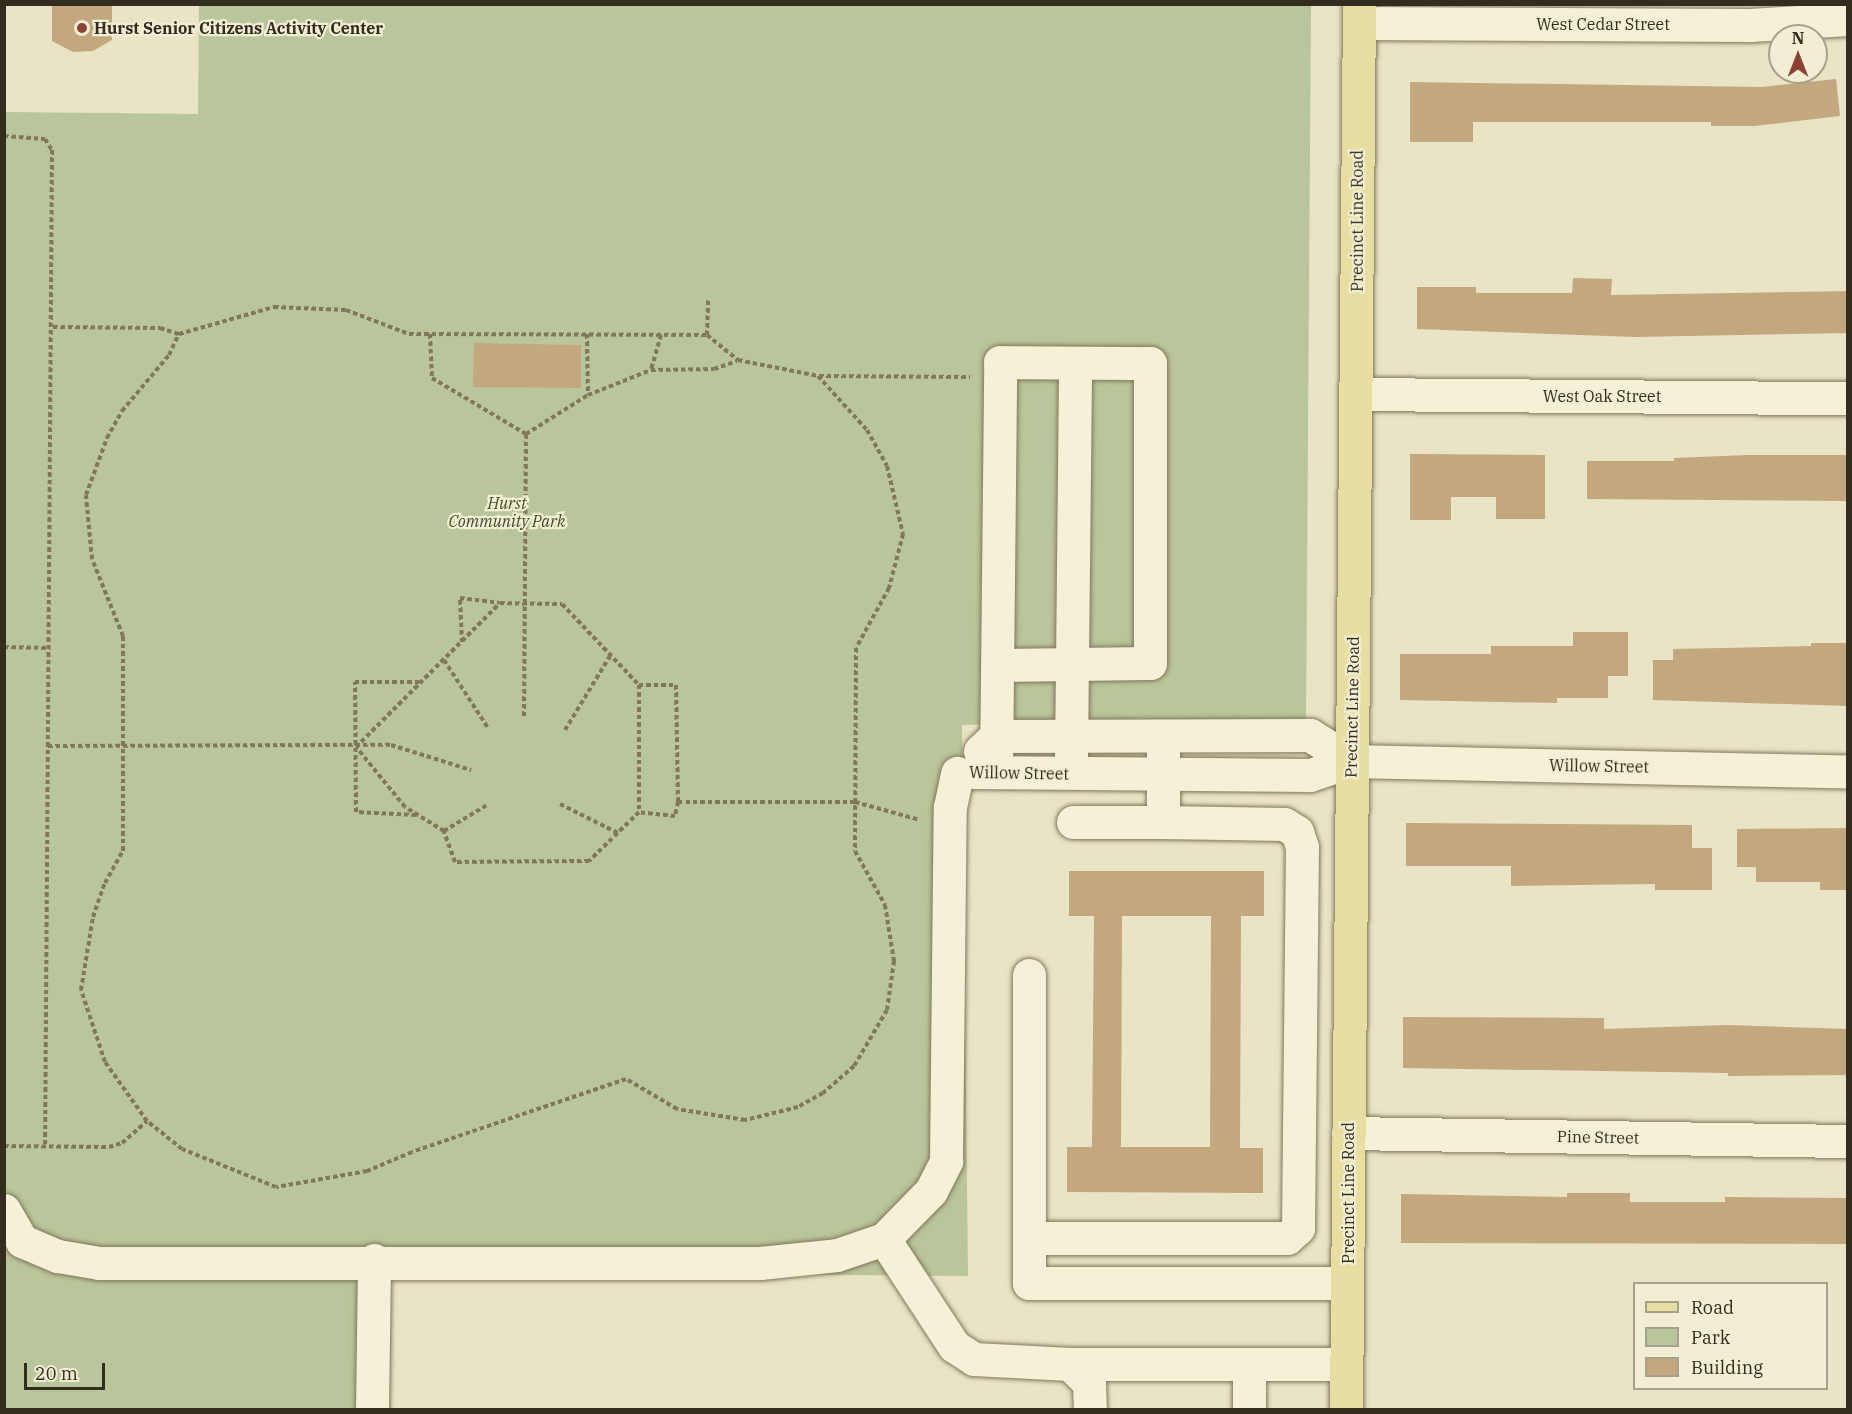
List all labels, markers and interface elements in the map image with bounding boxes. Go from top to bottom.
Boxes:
street label: West Cedar Street [1536,14,1670,34]
place label: Hurst Senior Citizens Activity Center [94,18,383,38]
marker: Hurst Senior Citizens Activity Center [75,21,89,35]
north arrow [1768,24,1828,84]
text: N [1792,28,1804,48]
street label: Precinct Line Road [1347,150,1367,292]
street label: West Oak Street [1543,386,1661,406]
park label: Hurst Community Park [449,493,565,531]
street label: Precinct Line Road [1341,636,1363,778]
street label: Willow Street [1549,756,1649,776]
street label: Willow Street [969,763,1069,783]
street label: Precinct Line Road [1338,1122,1358,1264]
street label: Pine Street [1557,1127,1639,1147]
legend [1633,1282,1828,1390]
text: Road [1691,1296,1734,1319]
text: Park [1691,1326,1730,1349]
scale bar [27,1351,108,1389]
text: Building [1691,1356,1763,1379]
text: 20 m [35,1362,78,1385]

